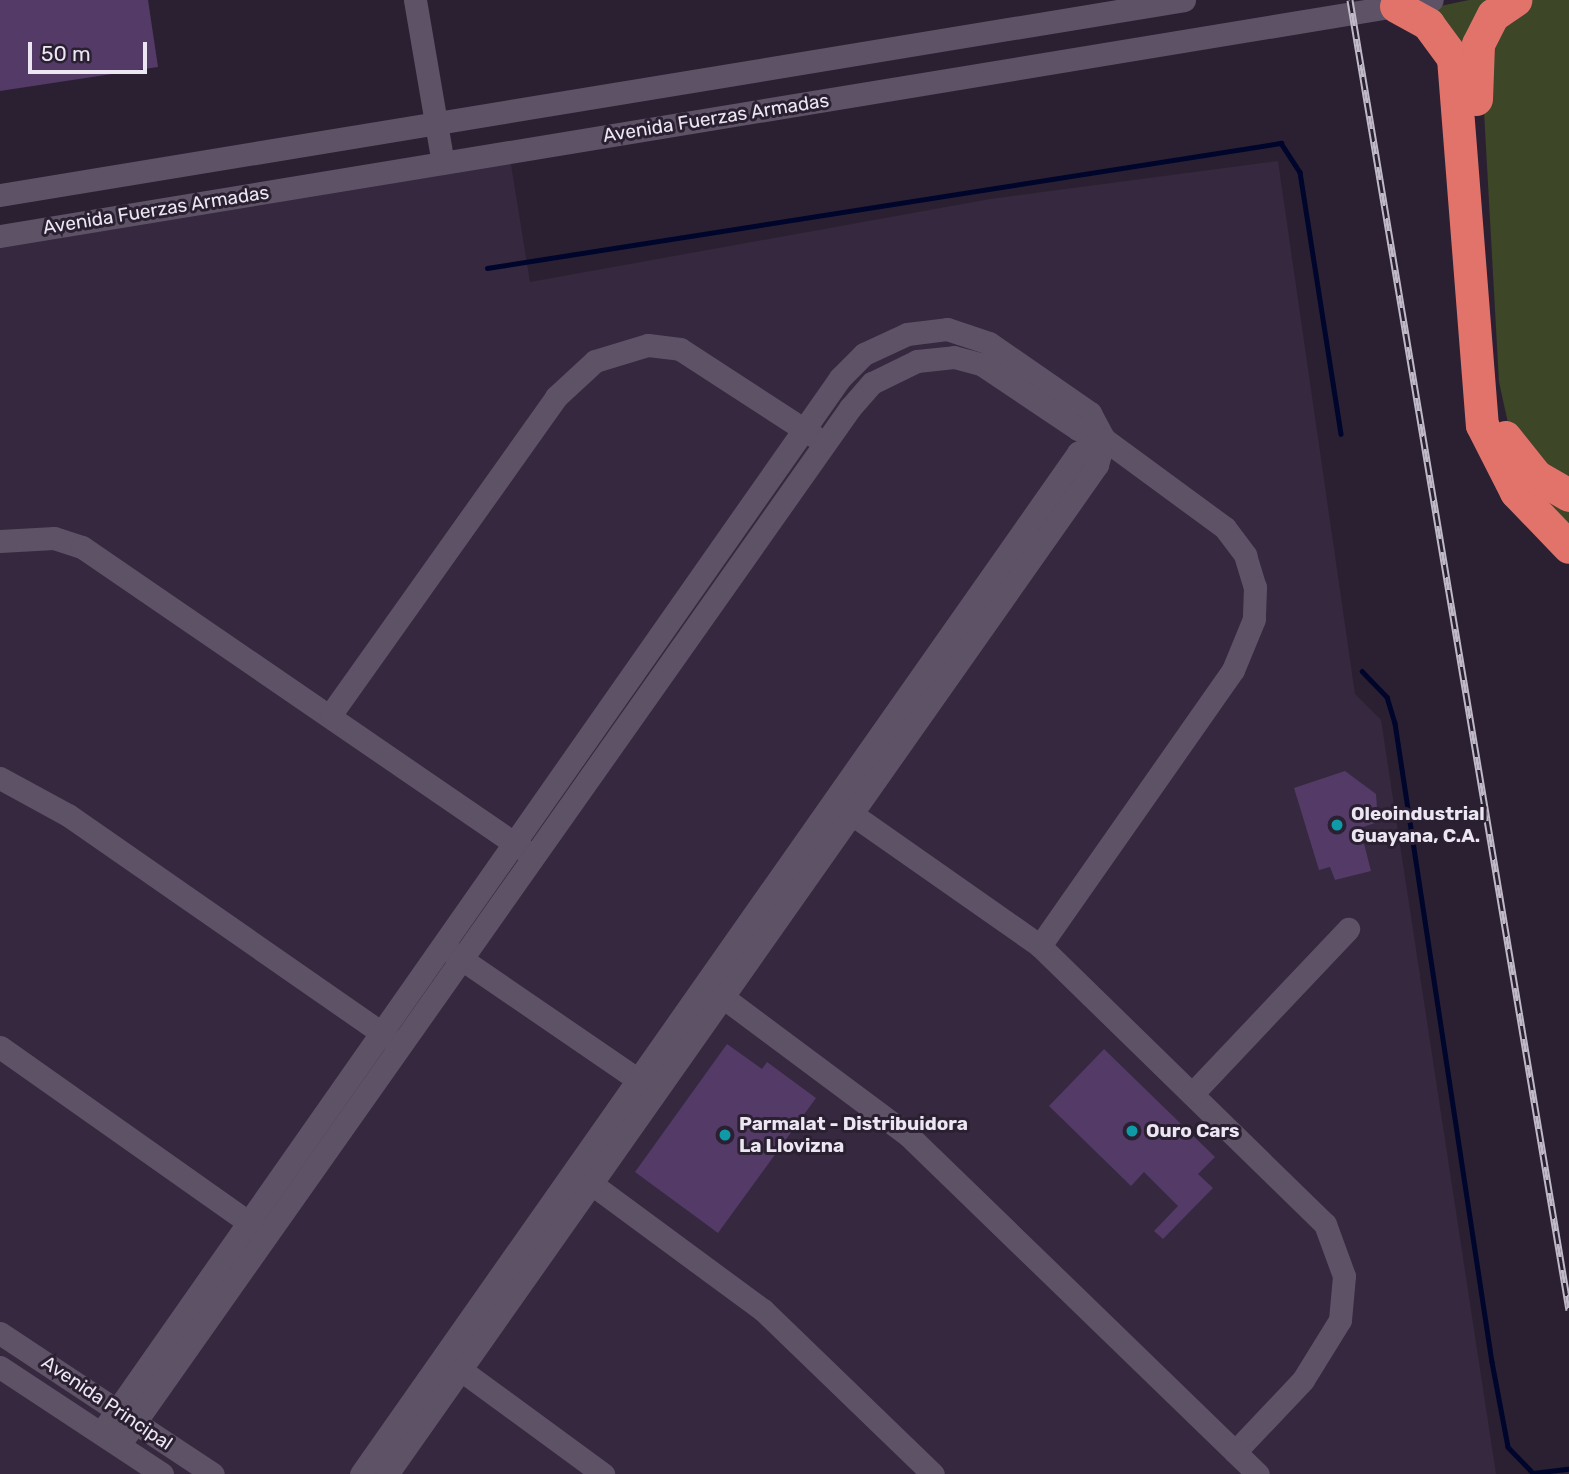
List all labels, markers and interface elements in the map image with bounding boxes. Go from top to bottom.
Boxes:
scale bar [32,28,150,72]
text: 50 m [41,41,91,66]
street label: Avenida Fuerzas Armadas [601,89,831,147]
street label: Avenida Fuerzas Armadas [41,181,271,239]
place label: Oleoindustrial Guayana, C.A. [1351,803,1485,847]
marker: Oleoindustrial Guayana, C.A. [1329,817,1345,833]
place label: Parmalat - Distribuidora La Llovizna [739,1113,968,1157]
place label: Ouro Cars [1146,1120,1240,1142]
marker: Ouro Cars [1124,1123,1140,1139]
marker: Parmalat - Distribuidora La Llovizna [717,1127,733,1143]
street label: Avenida Principal [37,1351,177,1455]

